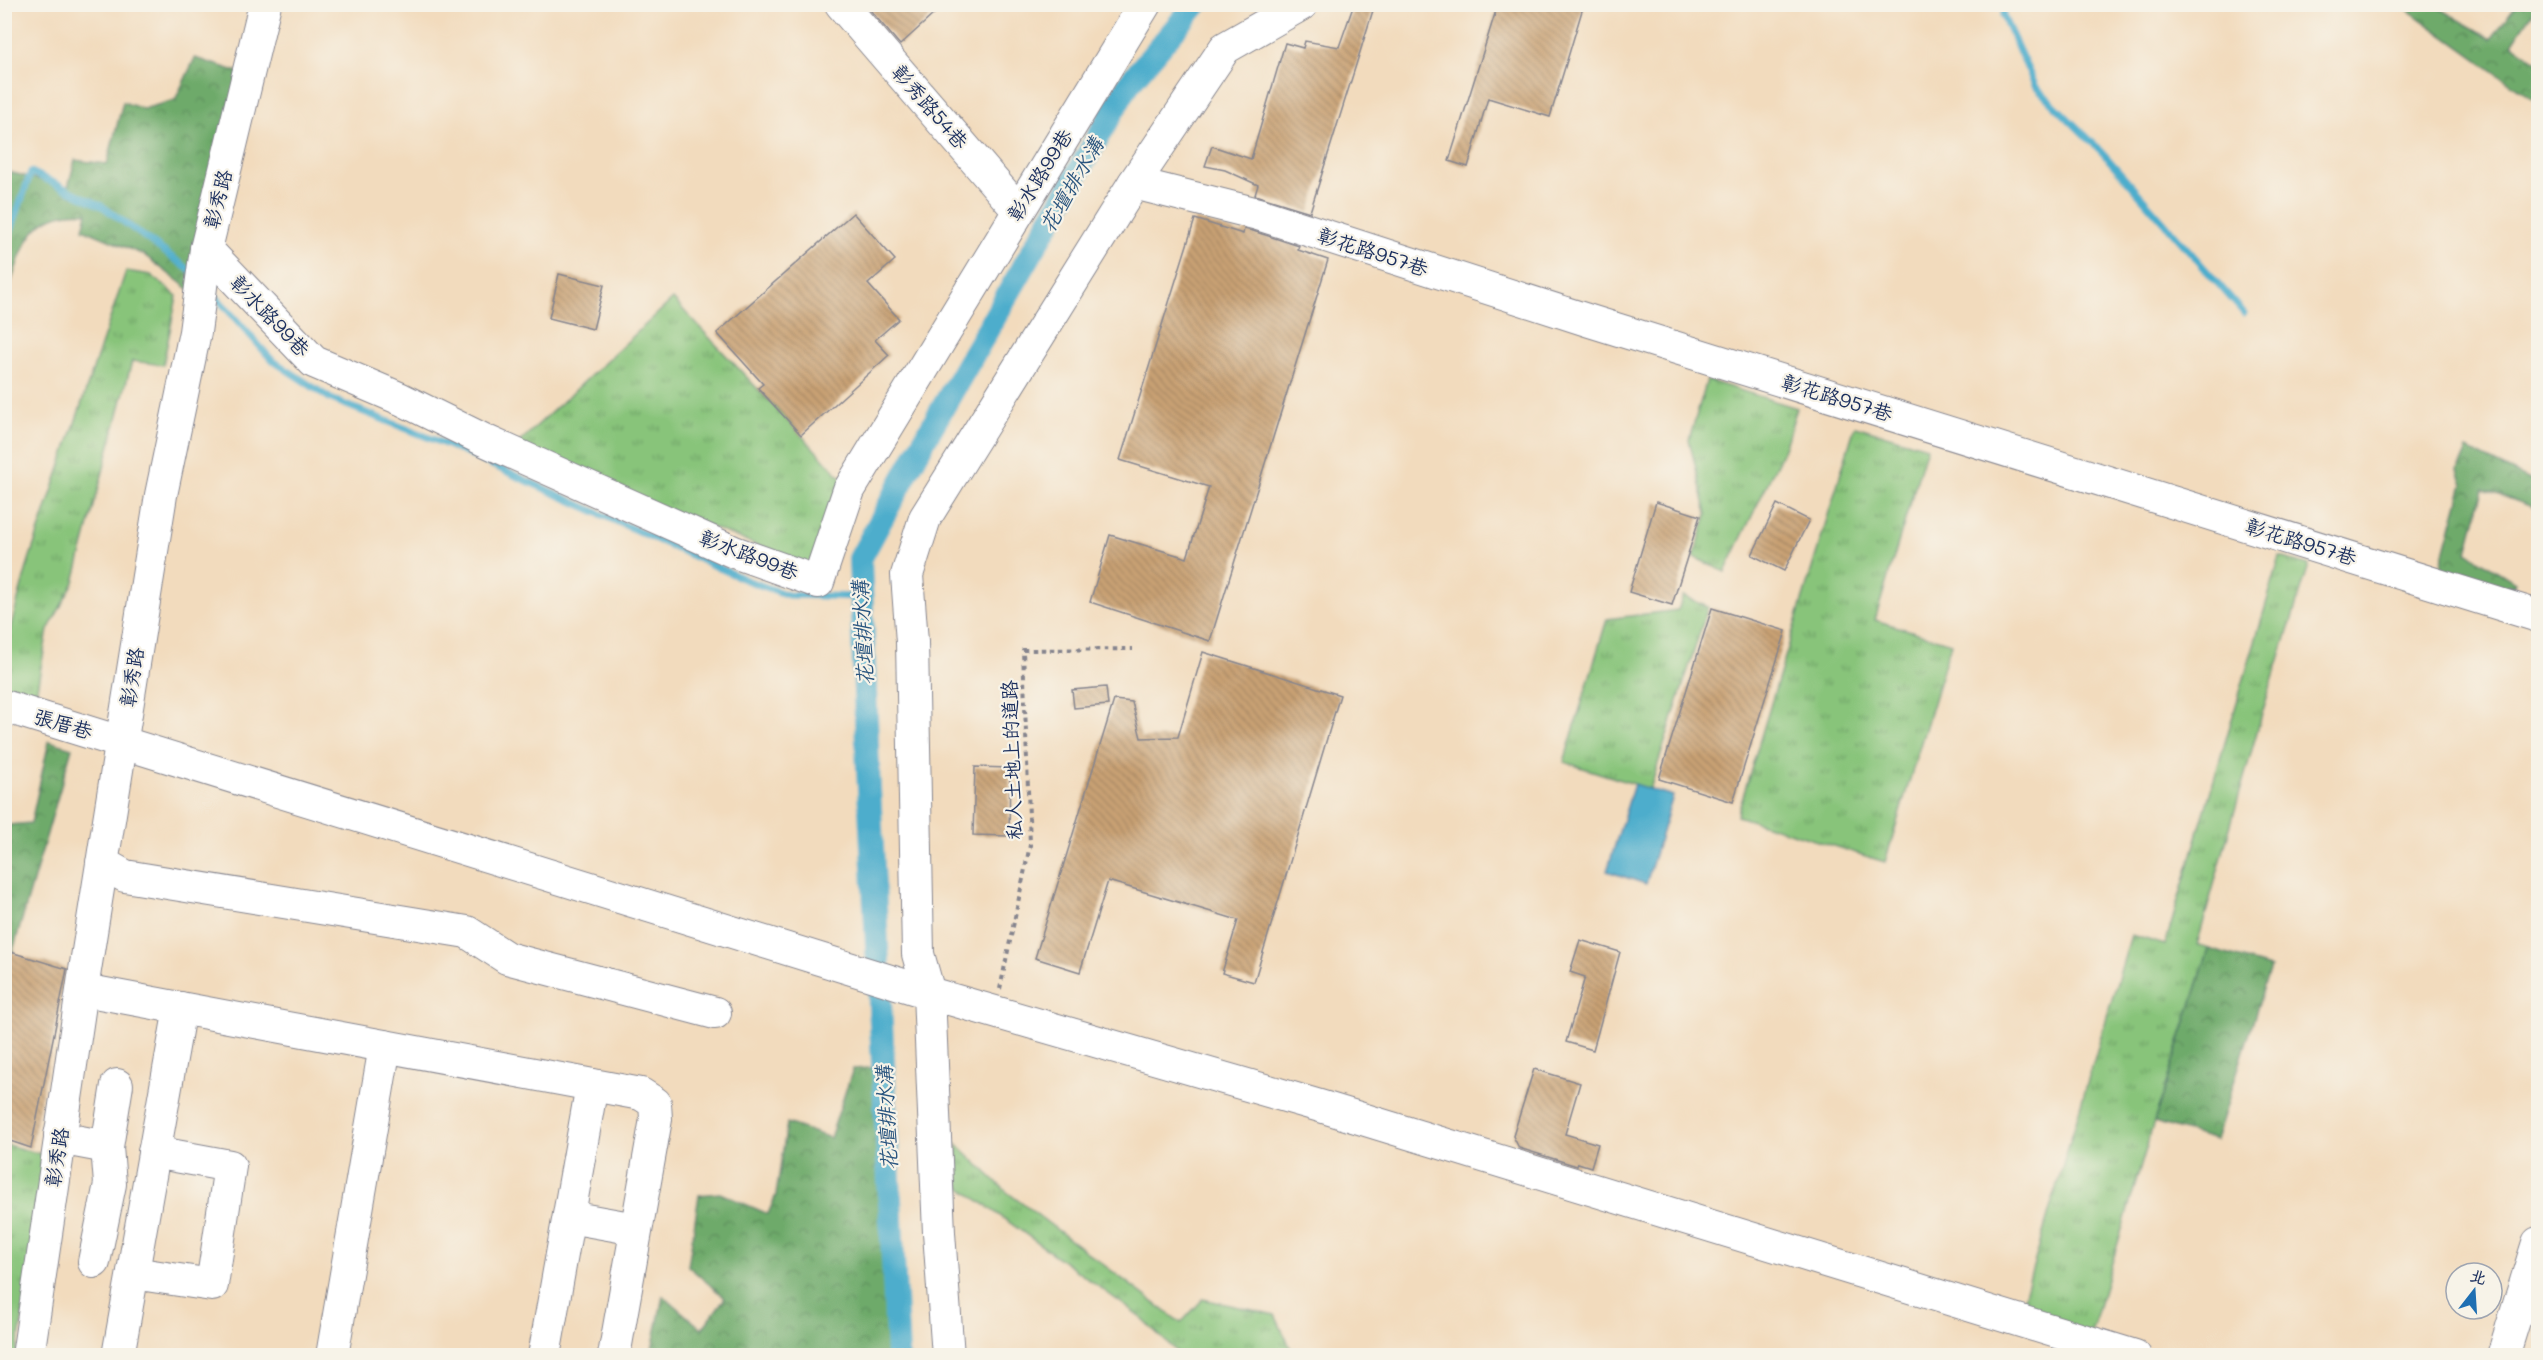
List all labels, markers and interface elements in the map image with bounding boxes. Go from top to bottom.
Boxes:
street label: 彰秀路54巷 [887,59,975,155]
street label: 彰水路99巷 [1001,123,1078,225]
water label: 花壇排水溝 [1033,130,1110,236]
street label: 彰秀路 [197,166,237,231]
street label: 彰花路957巷 [1315,221,1433,281]
street label: 彰水路99巷 [225,269,317,362]
street label: 彰花路957巷 [1779,368,1897,427]
street label: 彰花路957巷 [2243,512,2361,571]
street label: 彰水路99巷 [696,523,803,585]
water label: 花壇排水溝 [845,578,878,686]
street label: 彰秀路 [113,644,149,709]
street label: 私人土地上的道路 [995,679,1027,840]
street label: 張厝巷 [31,702,97,744]
water label: 花壇排水溝 [869,1063,902,1171]
street label: 彰秀路 [38,1124,74,1189]
north arrow [2444,1261,2504,1321]
text: 北 [2468,1264,2489,1289]

